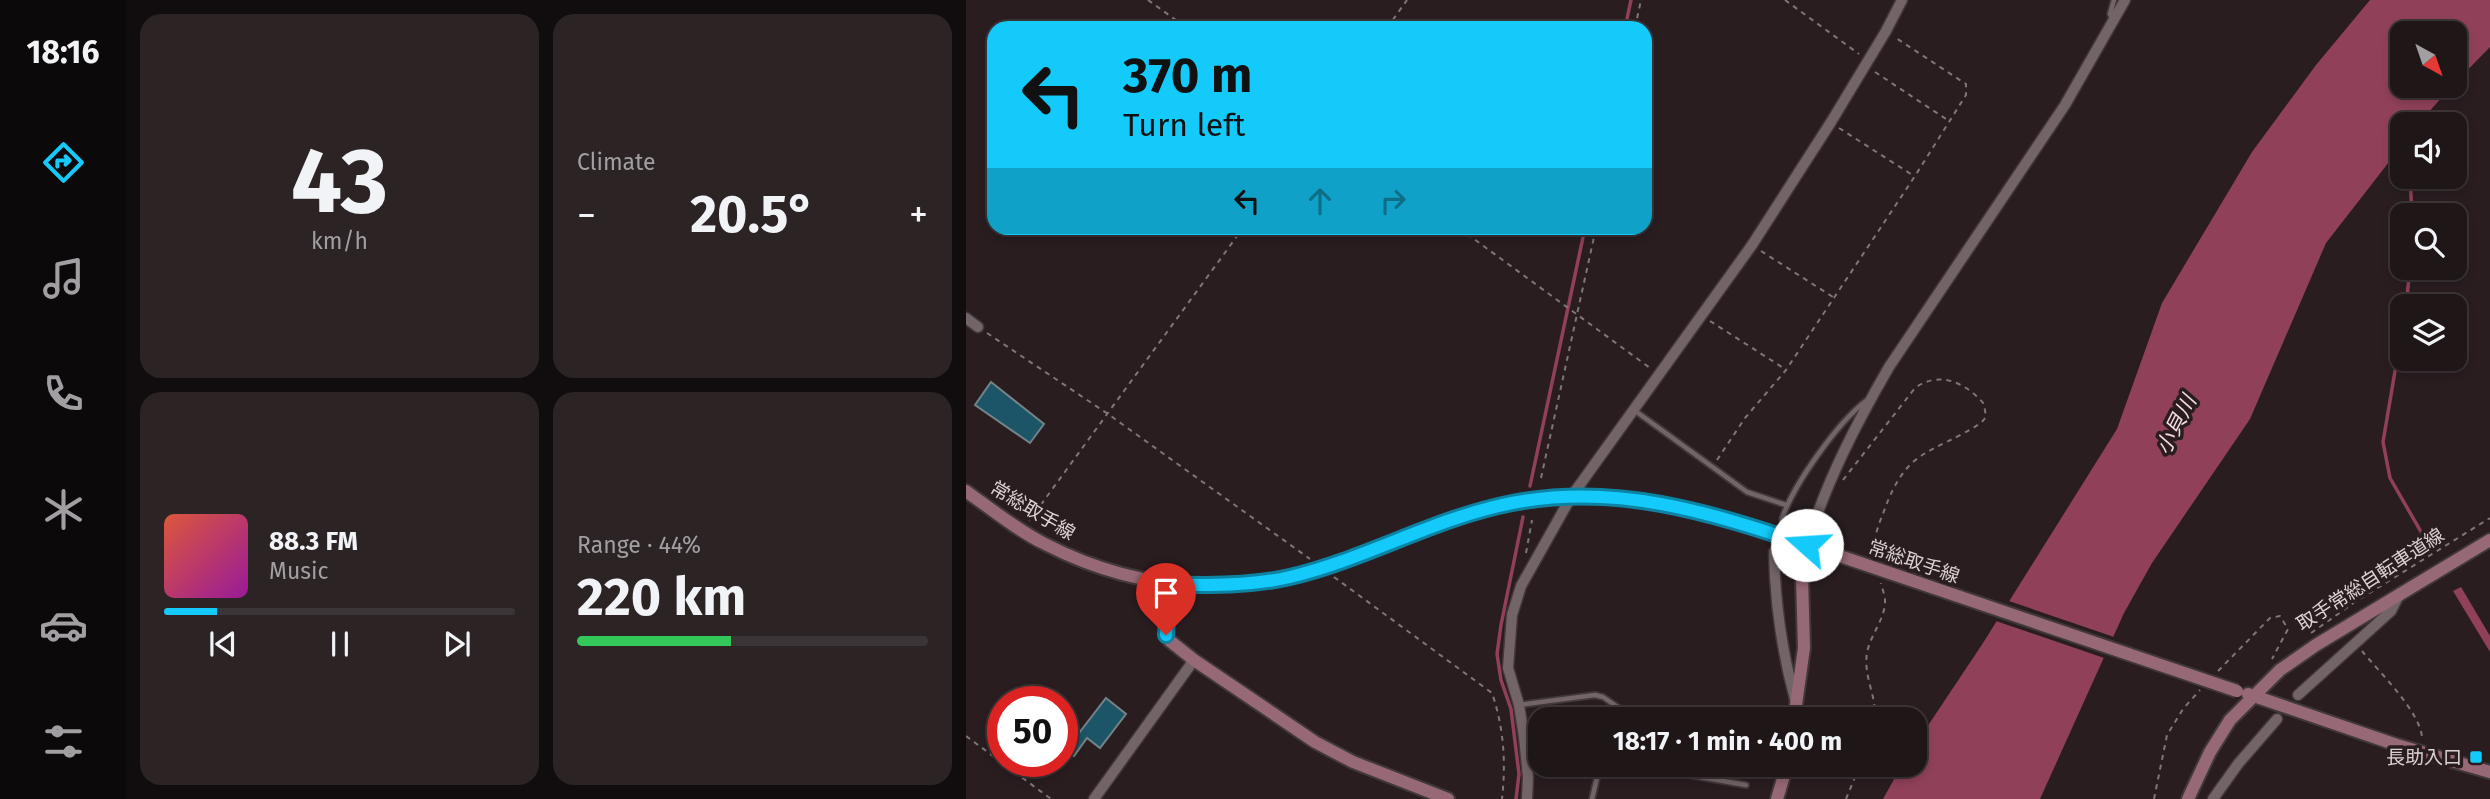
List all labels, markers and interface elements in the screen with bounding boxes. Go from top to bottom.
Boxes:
north arrow [2390,21,2468,98]
map controls [2390,21,2467,371]
text: 18:16 [27,33,99,71]
text: 370 m [1123,46,1252,105]
icon: left [1008,49,1099,140]
text: Turn left [1123,106,1245,144]
button: sound [2390,112,2467,189]
text: 43 [291,127,388,236]
icon: directions [39,138,88,187]
text: Climate [577,148,656,176]
icon: left [1228,182,1266,220]
icon: ahead [1301,182,1339,220]
icon: right [1374,182,1412,220]
text: 20.5° [690,183,815,246]
text: − [577,192,596,238]
text: + [909,192,928,238]
button: search [2390,203,2467,280]
text: km/h [311,227,368,255]
icon: music [39,254,88,303]
button: layers [2390,294,2467,371]
icon: phone [39,369,88,418]
water label: 小貝川 [2150,389,2203,459]
street label: 常総取手線 [986,476,1079,545]
icon: climate [39,485,88,534]
position arrow [1770,508,1844,582]
street label: 取手常総自転車道線 [2292,523,2448,636]
text: 88.3 FM [269,526,358,557]
text: Range · 44% [577,531,701,559]
street label: 常総取手線 [1865,535,1963,588]
text: Music [269,557,329,585]
pin [1136,563,1196,635]
text: 220 km [577,566,746,629]
icon: arrive [1147,574,1185,612]
icon: car [39,601,88,650]
icon: previous [204,625,242,663]
icon: pause [321,625,359,663]
icon: next [438,625,476,663]
speed limit sign: 50 [987,686,1078,777]
icon: filters [39,717,88,766]
text: 18:17 · 1 min · 400 m [1613,726,1842,757]
place label: 長助入口 [2386,746,2462,769]
marker: 長助入口 [2468,749,2484,765]

